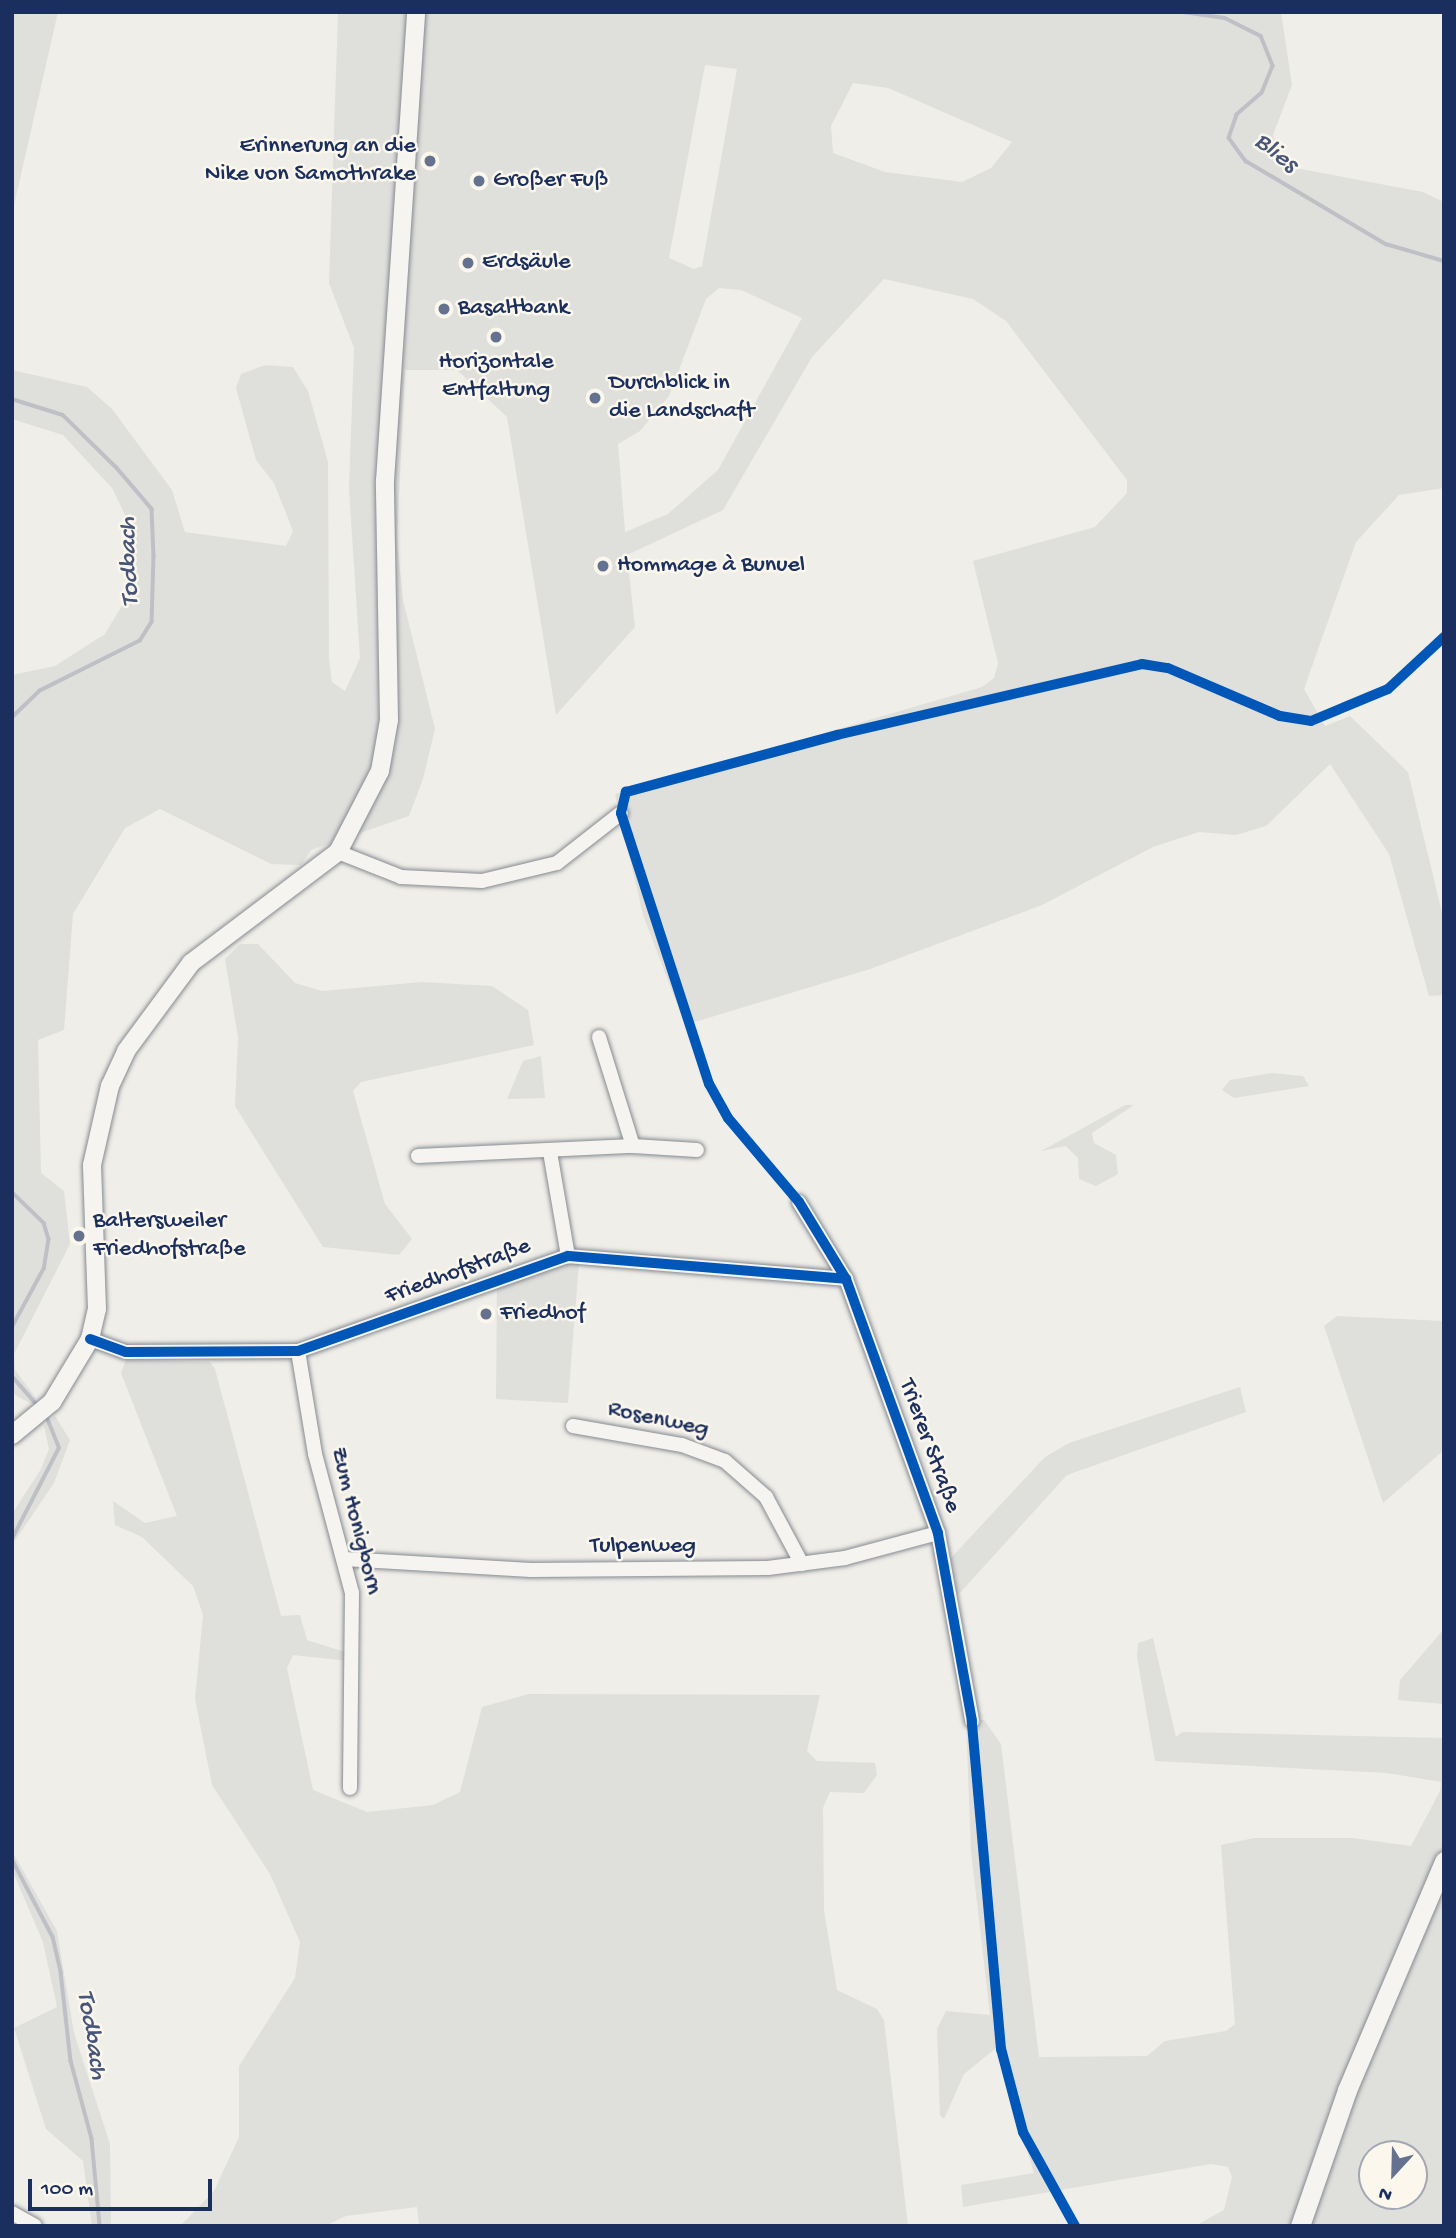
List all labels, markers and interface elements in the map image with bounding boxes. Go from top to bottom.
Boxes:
water label: Blies [1247,127,1303,181]
place label: Erinnerung an die Nike von Samothrake [205,133,416,189]
marker: Erinnerung an die Nike von Samothrake [422,153,438,169]
place label: Großer Fuß [493,167,608,195]
marker: Großer Fuß [471,173,487,189]
place label: Erdsäule [482,249,571,277]
marker: Erdsäule [460,255,476,271]
place label: Basaltbank [458,295,569,323]
marker: Basaltbank [436,301,452,317]
marker: Horizontale Entfaltung [488,329,504,345]
place label: Horizontale Entfaltung [438,349,554,405]
place label: Durchblick in die Landschaft [609,370,754,426]
marker: Durchblick in die Landschaft [587,390,603,406]
water label: Todbach [114,517,148,607]
place label: Hommage à Bunuel [617,552,805,580]
marker: Hommage à Bunuel [595,558,611,574]
place label: Baltersweiler Friedhofstraße [93,1208,246,1264]
marker: Baltersweiler Friedhofstraße [71,1228,87,1244]
street label: Friedhofstraße [381,1232,535,1312]
place label: Friedhof [500,1300,585,1328]
marker: Friedhof [478,1306,494,1322]
street label: Trierer Straße [892,1375,966,1517]
street label: Rosenweg [605,1395,711,1445]
street label: Zum Honigborn [323,1444,387,1598]
street label: Tulpenweg [590,1533,696,1561]
water label: Todbach [68,1988,112,2082]
north arrow [1358,2140,1428,2210]
scale bar [32,2164,215,2208]
text: 100 m [41,2178,93,2203]
text: N [1376,2180,1396,2206]

